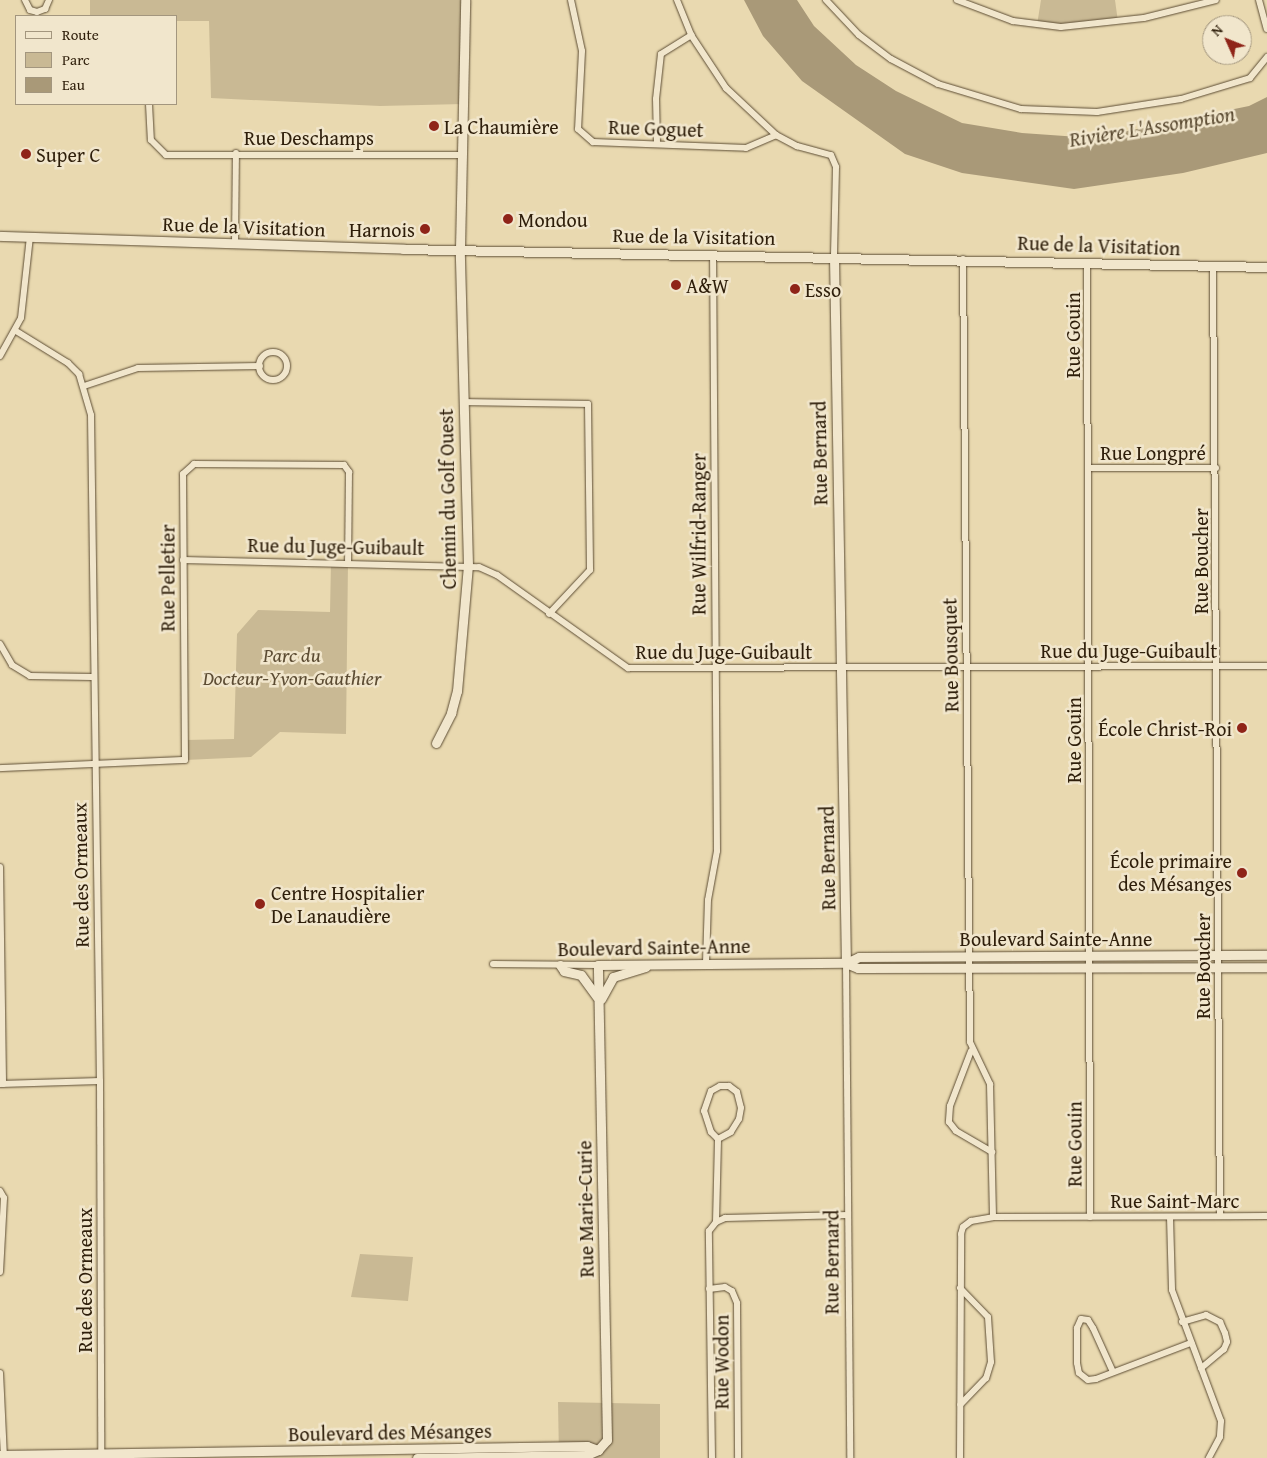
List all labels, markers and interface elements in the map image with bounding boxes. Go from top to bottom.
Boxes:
legend [15,15,178,105]
north arrow [1202,15,1252,65]
text: N [1206,20,1227,41]
text: Route [62,24,99,45]
text: Parc [62,49,90,70]
text: Eau [62,74,85,95]
water label: Rivière L'Assomption [1067,101,1237,153]
place label: La Chaumière [444,114,559,138]
street label: Rue Goguet [608,114,704,142]
marker: La Chaumière [428,120,440,132]
street label: Rue Deschamps [244,125,374,149]
place label: Super C [36,142,100,166]
marker: Super C [20,148,32,160]
place label: Mondou [518,207,588,231]
street label: Rue de la Visitation [162,211,326,241]
marker: Mondou [502,213,514,225]
place label: Harnois [349,217,415,241]
marker: Harnois [419,223,431,235]
street label: Rue de la Visitation [612,223,776,249]
street label: Rue de la Visitation [1017,230,1181,260]
place label: A&W [686,273,729,297]
place label: Esso [805,277,841,301]
marker: A&W [670,279,682,291]
marker: Esso [789,283,801,295]
street label: Rue Gouin [1060,292,1084,378]
street label: Rue Bernard [806,401,832,505]
street label: Chemin du Golf Ouest [433,408,461,590]
street label: Rue Longpré [1100,440,1206,464]
street label: Rue Wilfrid-Ranger [686,453,710,615]
street label: Rue Boucher [1188,508,1212,614]
street label: Rue Pelletier [155,524,179,632]
street label: Rue du Juge-Guibault [247,532,425,560]
street label: Rue Bousquet [937,598,963,712]
street label: Rue du Juge-Guibault [1041,638,1217,662]
street label: Rue du Juge-Guibault [636,639,812,663]
park label: Parc du Docteur-Yvon-Gauthier [203,643,381,690]
street label: Rue Gouin [1061,697,1085,783]
place label: École Christ-Roi [1098,716,1232,740]
marker: École Christ-Roi [1236,722,1248,734]
street label: Rue des Ormeaux [67,802,93,948]
street label: Rue Bernard [814,806,840,910]
place label: École primaire des Mésanges [1110,849,1232,896]
marker: École primaire des Mésanges [1236,867,1248,879]
place label: Centre Hospitalier De Lanaudière [271,880,424,927]
marker: Centre Hospitalier De Lanaudière [253,897,267,911]
street label: Rue Boucher [1190,913,1214,1019]
street label: Boulevard Sainte-Anne [960,926,1152,950]
street label: Boulevard Sainte-Anne [557,933,751,961]
street label: Rue Gouin [1062,1101,1086,1187]
street label: Rue Marie-Curie [572,1140,598,1278]
street label: Rue Saint-Marc [1111,1188,1239,1212]
street label: Rue des Ormeaux [72,1207,96,1353]
street label: Rue Bernard [819,1210,843,1314]
street label: Rue Wodon [709,1315,733,1409]
street label: Boulevard des Mésanges [288,1418,492,1446]

